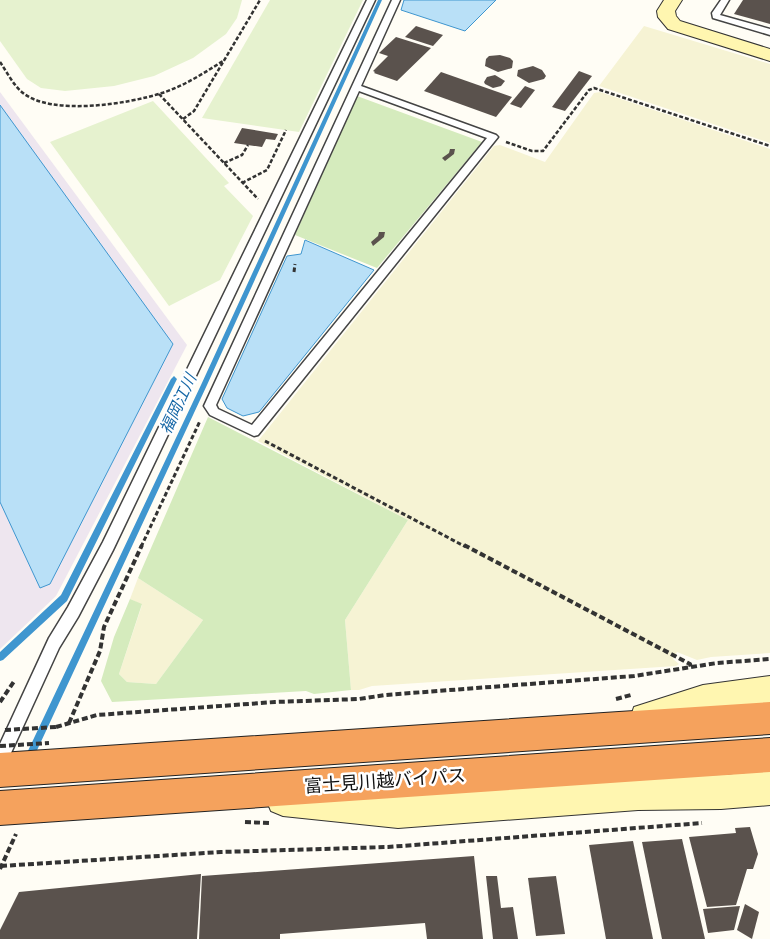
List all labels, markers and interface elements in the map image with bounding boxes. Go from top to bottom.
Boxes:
water label: 福岡江川 [157,370,200,437]
street label: 富士見川越バイパス [304,765,466,797]

